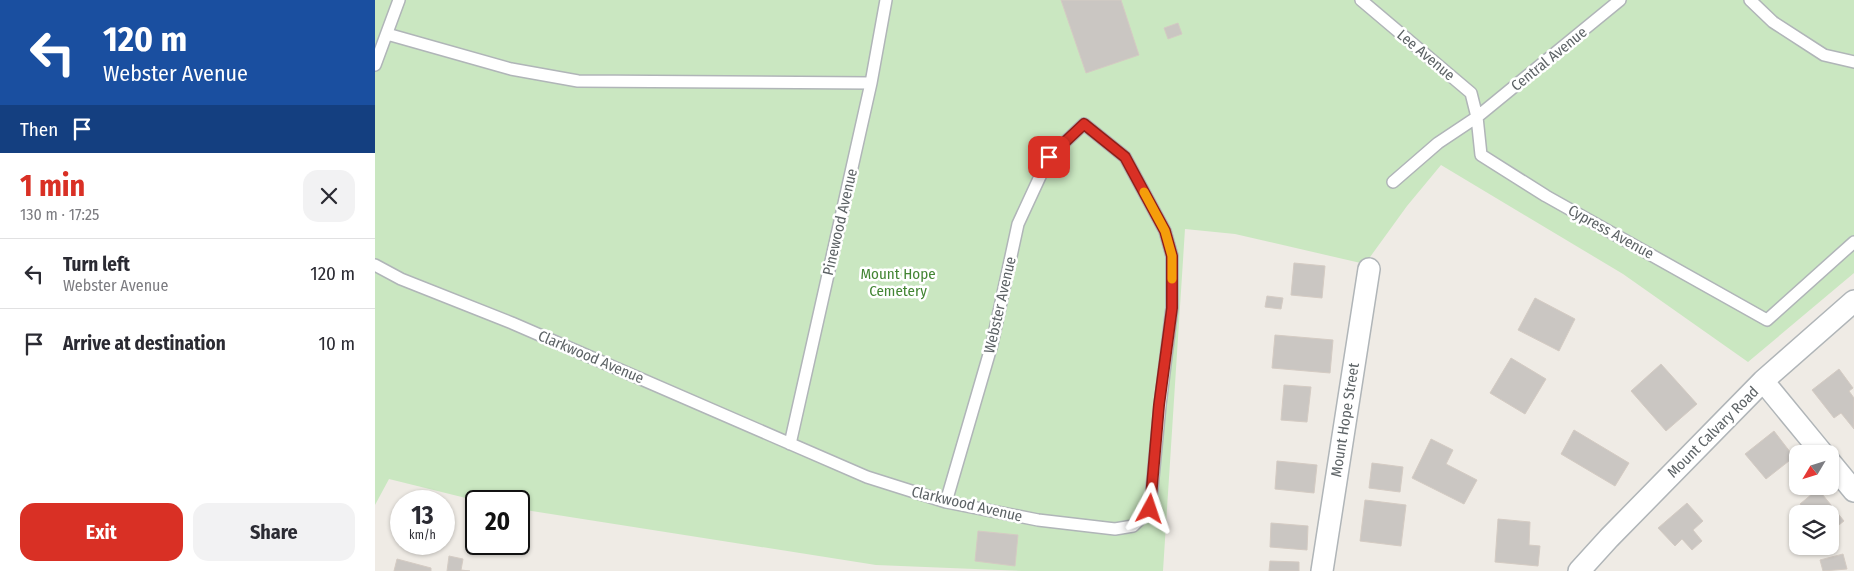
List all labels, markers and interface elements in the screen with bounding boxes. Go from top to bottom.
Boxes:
text: 120 m [103,18,187,60]
icon: left [20,20,85,85]
street label: Central Avenue [1508,23,1590,95]
street label: Lee Avenue [1393,26,1459,84]
text: Webster Avenue [103,60,248,87]
icon: arrive [68,115,96,143]
text: Then [20,118,58,141]
pin [1028,136,1070,178]
icon: arrive [1035,143,1063,171]
street label: Pinewood Avenue [819,167,861,277]
text: 1 min [20,168,85,204]
button: close [303,170,355,222]
street label: Cypress Avenue [1565,201,1657,263]
text: 130 m · 17:25 [20,205,99,224]
text: Turn left [63,253,130,276]
street label: Webster Avenue [980,255,1020,355]
icon: left [20,260,48,288]
text: 120 m [310,262,355,285]
park label: Mount Hope Cemetery [860,265,936,300]
text: Webster Avenue [63,276,168,295]
street label: Clarkwood Avenue [535,327,647,387]
icon: arrive [20,330,48,358]
text: Arrive at destination [63,332,226,355]
text: 10 m [319,332,355,355]
street label: Mount Hope Street [1327,361,1363,478]
street label: Mount Calvary Road [1664,383,1762,481]
north arrow [1789,445,1839,495]
map controls [1789,445,1839,555]
street label: Clarkwood Avenue [910,482,1024,526]
position arrow [1123,482,1175,534]
speed limit sign: 20 [465,490,530,555]
text: 13 [411,501,434,531]
button: Exit [20,503,183,561]
button: Share [193,503,355,561]
button: layers [1789,505,1839,555]
text: km/h [409,528,436,542]

